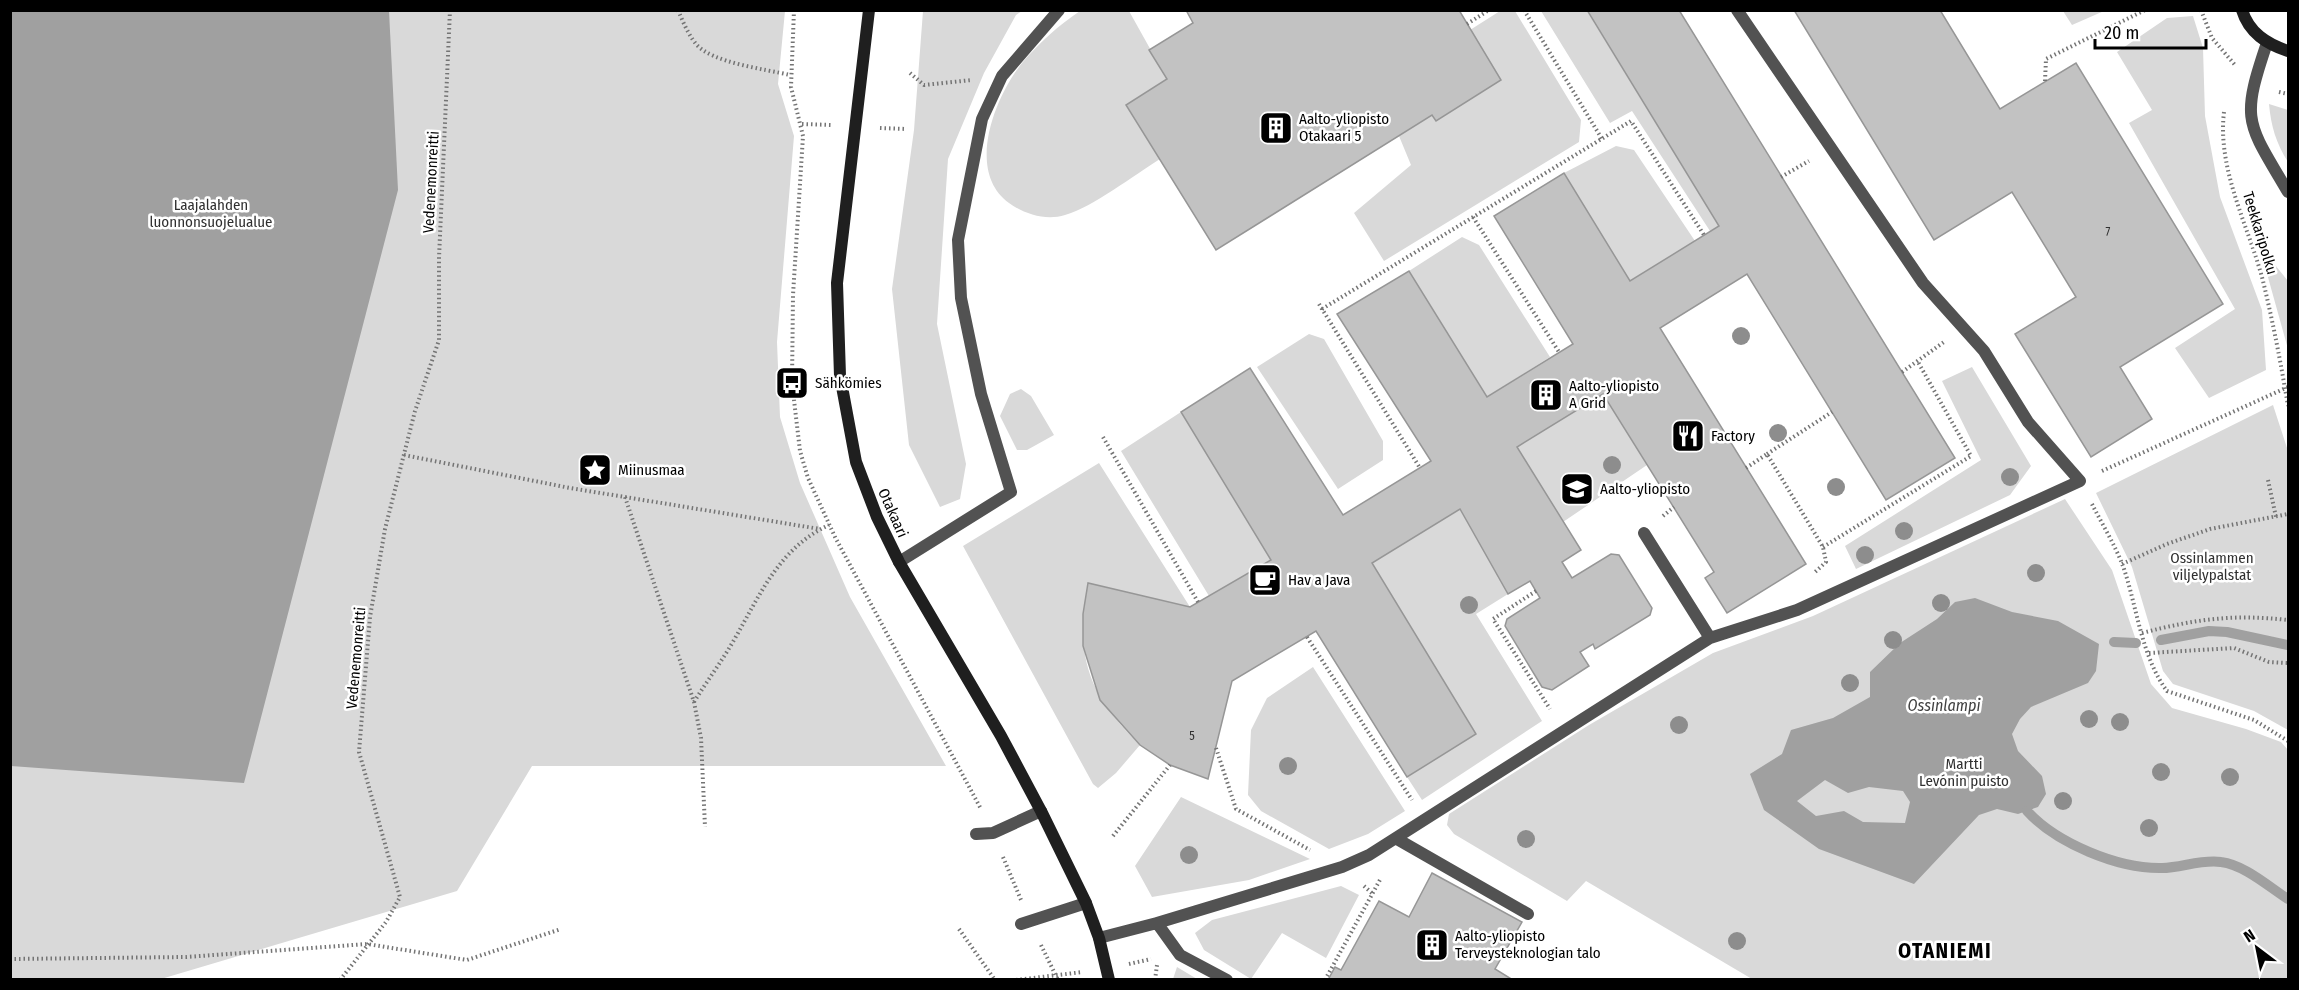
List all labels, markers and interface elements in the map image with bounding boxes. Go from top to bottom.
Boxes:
scale bar [2095,12,2206,50]
text: 20 m [2104,22,2139,44]
building icon: Aalto-yliopisto Otakaari 5 [1258,110,1294,146]
place label: Aalto-yliopisto Otakaari 5 [1299,110,1389,145]
street label: Vedenemonreitti [419,130,443,234]
street label: Teekkaripolku [2239,189,2281,277]
park label: Laajalahden luonnonsuojelualue [150,196,272,231]
house number: 7 [2106,225,2111,239]
bus stop icon: Sähkömies [774,365,810,401]
place label: Sähkömies [815,374,882,392]
building icon: Aalto-yliopisto A Grid [1528,377,1564,413]
place label: Aalto-yliopisto A Grid [1569,377,1659,412]
restaurant icon: Factory [1670,418,1706,454]
place label: Factory [1711,427,1755,445]
place icon: Miinusmaa [577,452,613,488]
place label: Miinusmaa [618,461,685,479]
school or university icon: Aalto-yliopisto [1559,471,1595,507]
place label: Aalto-yliopisto [1600,480,1690,498]
street label: Otakaari [874,486,912,540]
park label: Ossinlammen viljelypalstat [2170,549,2254,584]
cafe icon: Hav a Java [1247,562,1283,598]
place label: Hav a Java [1288,571,1350,589]
street label: Vedenemonreitti [343,606,369,710]
water label: Ossinlampi [1908,696,1980,715]
house number: 5 [1189,729,1195,743]
park label: Martti Levónin puisto [1919,755,2009,790]
north arrow [2227,918,2287,978]
text: N [2240,925,2258,946]
building icon: Aalto-yliopisto Terveysteknologian talo [1414,927,1450,963]
place label: Aalto-yliopisto Terveysteknologian talo [1455,927,1601,962]
district label: OTANIEMI [1898,938,1992,964]

